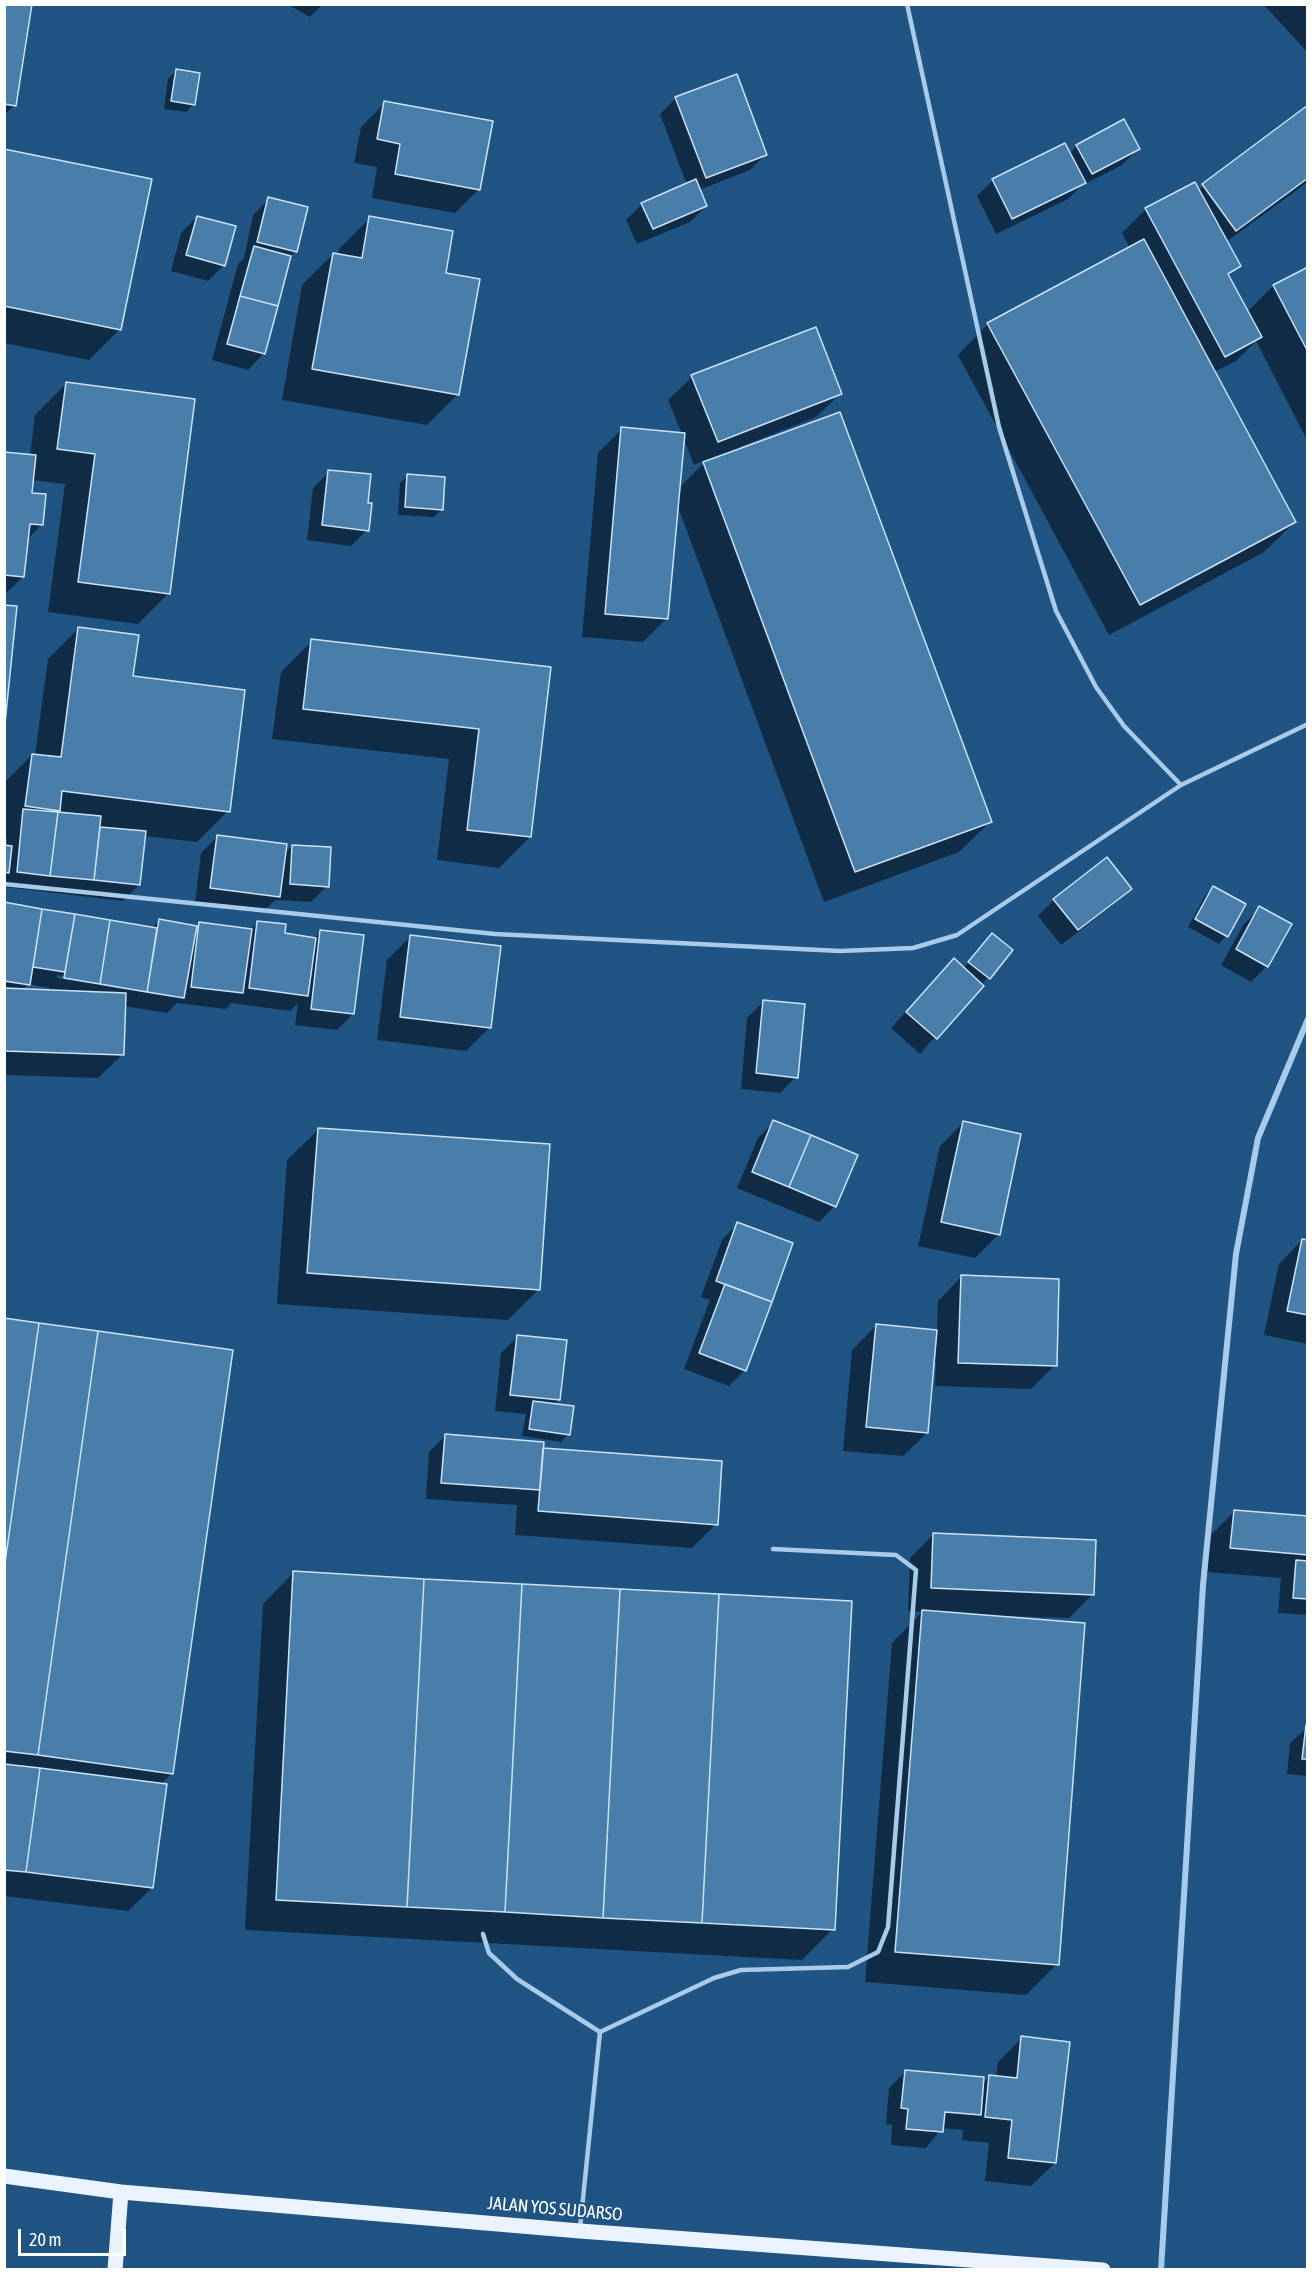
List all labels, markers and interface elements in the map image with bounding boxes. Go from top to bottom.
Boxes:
street label: JALAN YOS SUDARSO [487,2192,623,2226]
scale bar [21,2217,129,2255]
text: 20 m [29,2229,61,2250]

